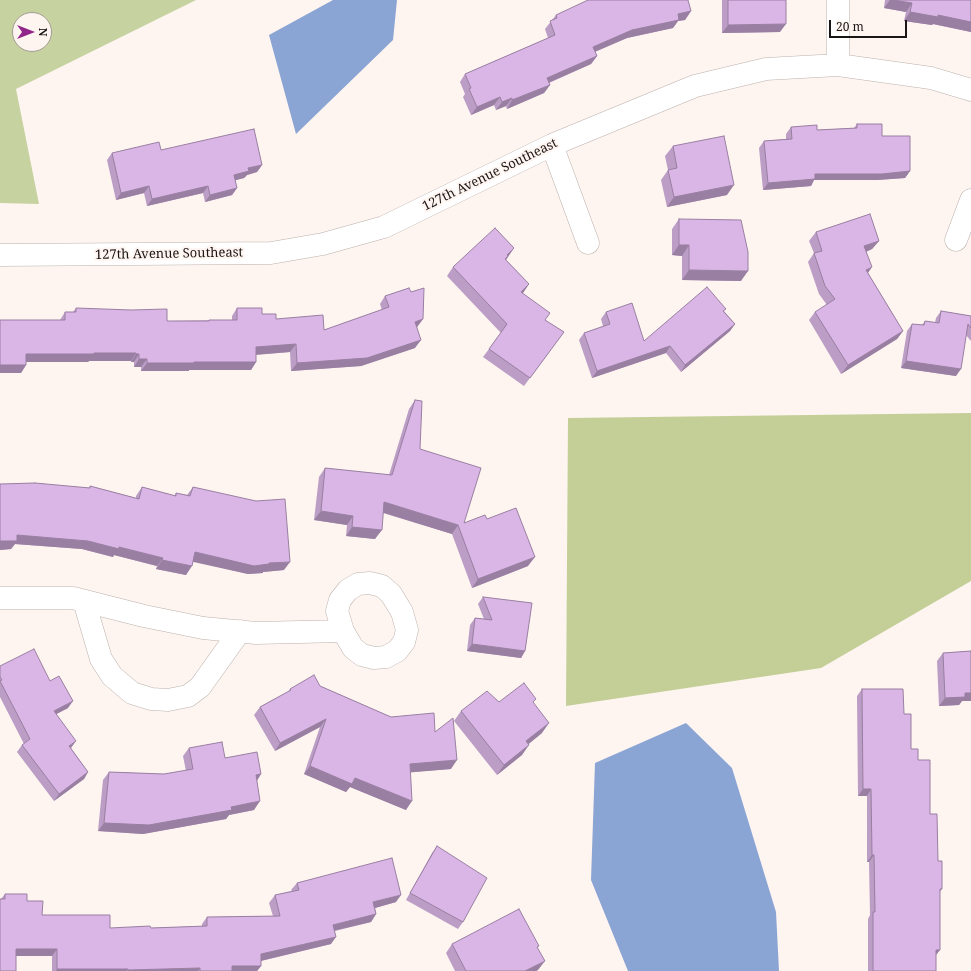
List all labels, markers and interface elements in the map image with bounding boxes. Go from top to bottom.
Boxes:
north arrow [12,12,52,52]
scale bar [831,12,909,38]
text: 20 m [836,18,864,35]
text: N [36,28,51,36]
street label: 127th Avenue Southeast [420,136,560,214]
street label: 127th Avenue Southeast [95,245,243,263]

